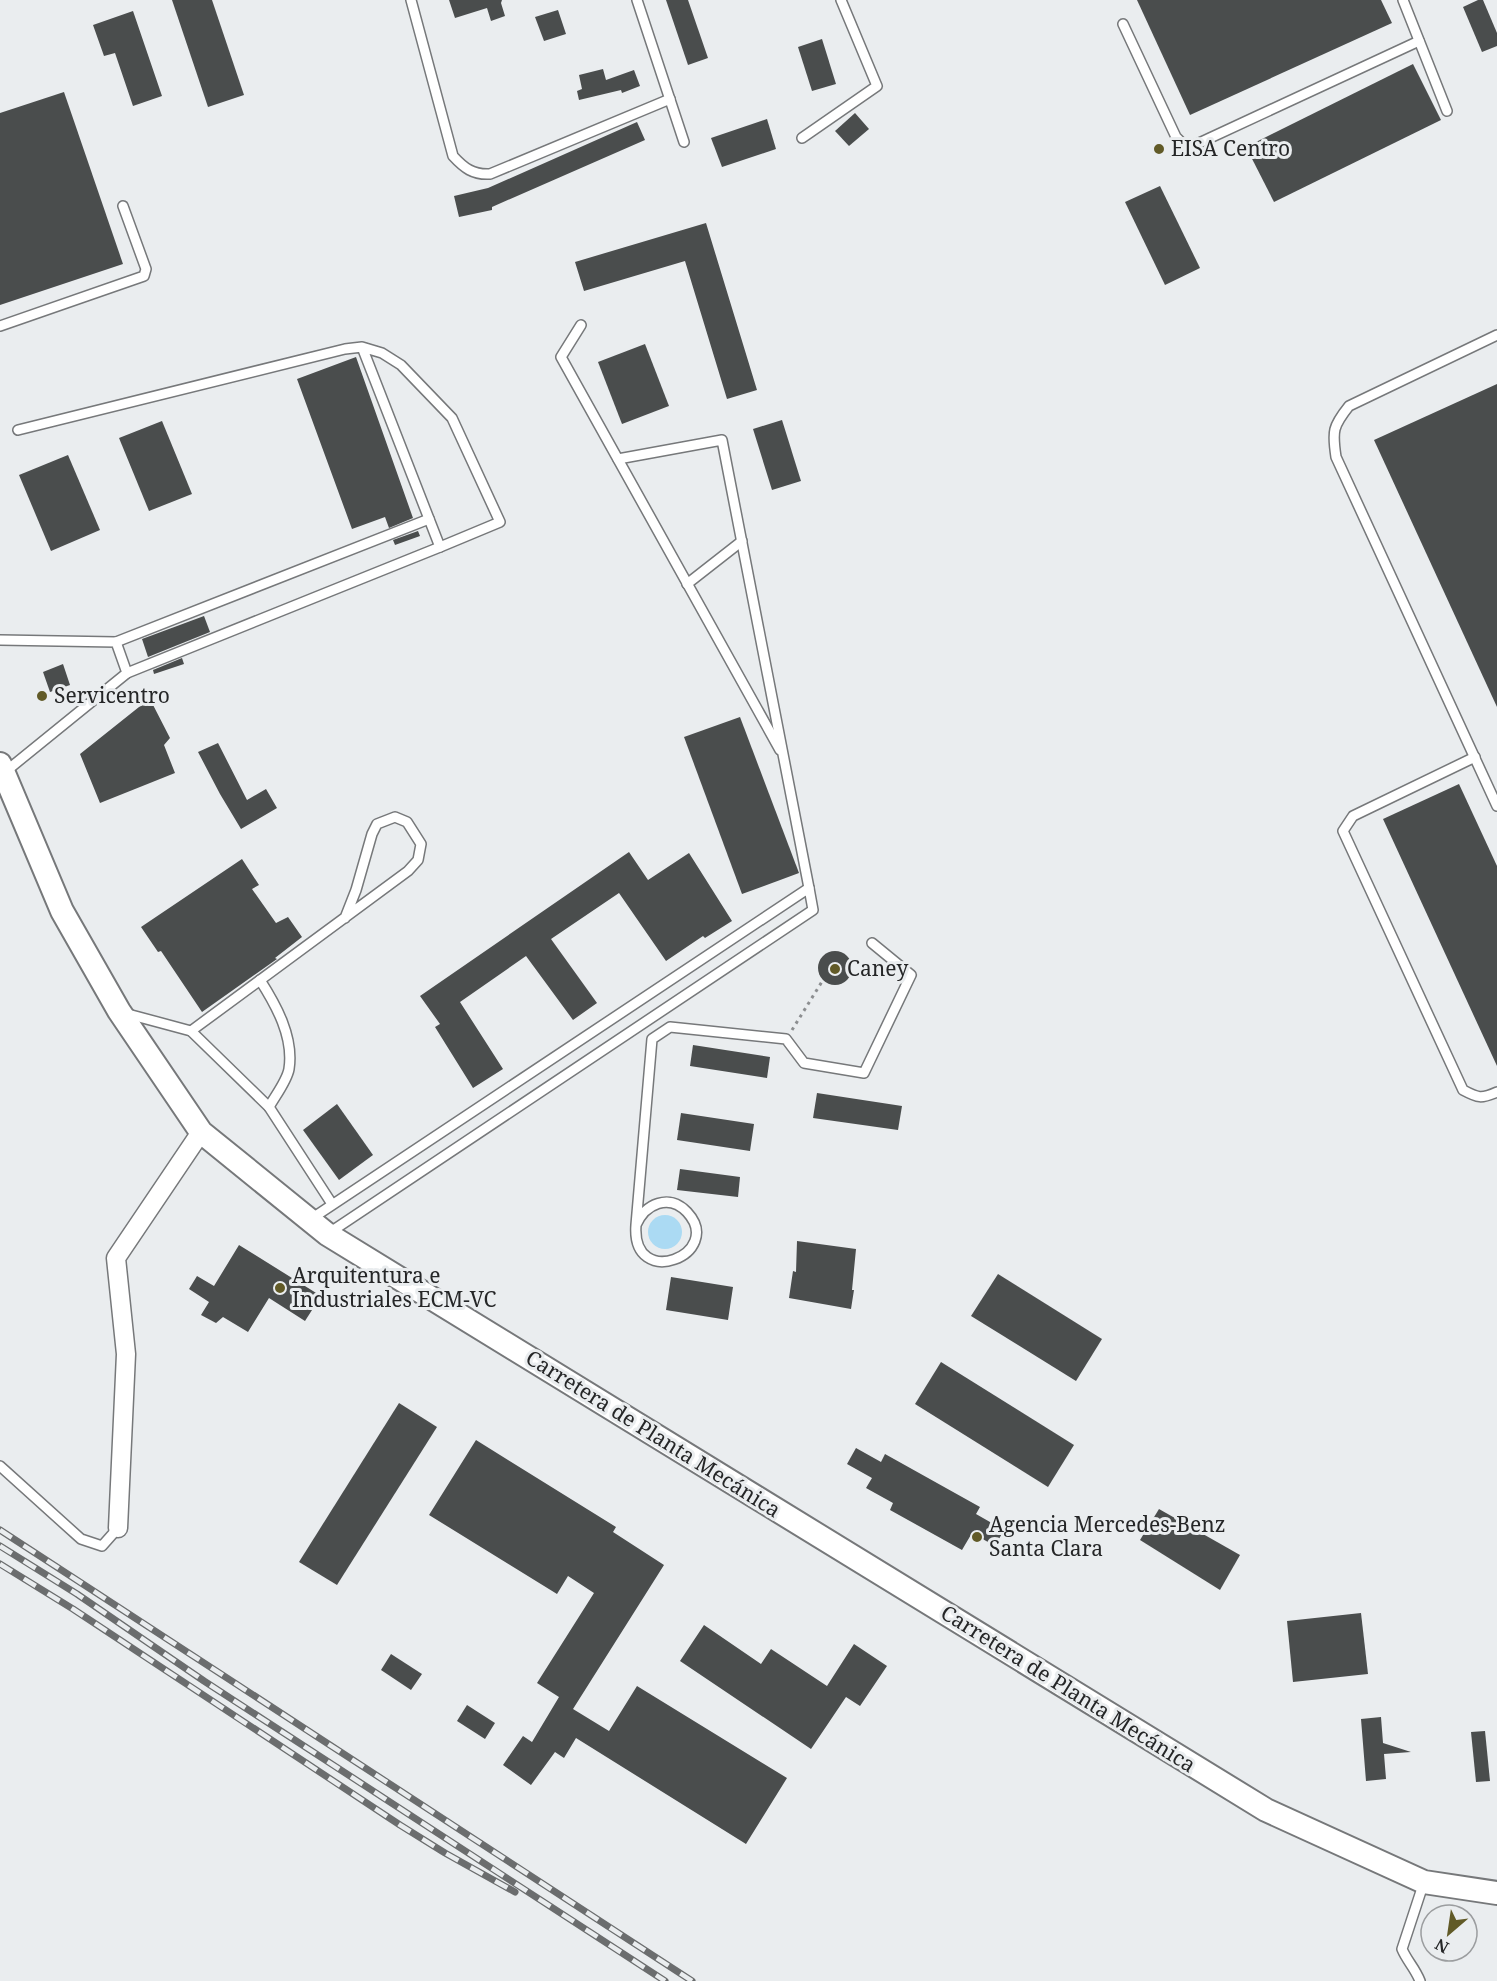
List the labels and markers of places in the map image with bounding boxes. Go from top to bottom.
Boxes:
place label: EISA Centro [1171,134,1290,162]
marker: EISA Centro [1152,142,1166,156]
place label: Servicentro [54,681,170,709]
marker: Servicentro [35,689,49,703]
place label: Caney [847,954,908,982]
marker: Caney [828,962,842,976]
place label: Arquitentura e Industriales ECM-VC [292,1261,496,1313]
marker: Arquitentura e Industriales ECM-VC [273,1281,287,1295]
place label: Agencia Mercedes-Benz Santa Clara [989,1510,1226,1562]
marker: Agencia Mercedes-Benz Santa Clara [970,1530,984,1544]

